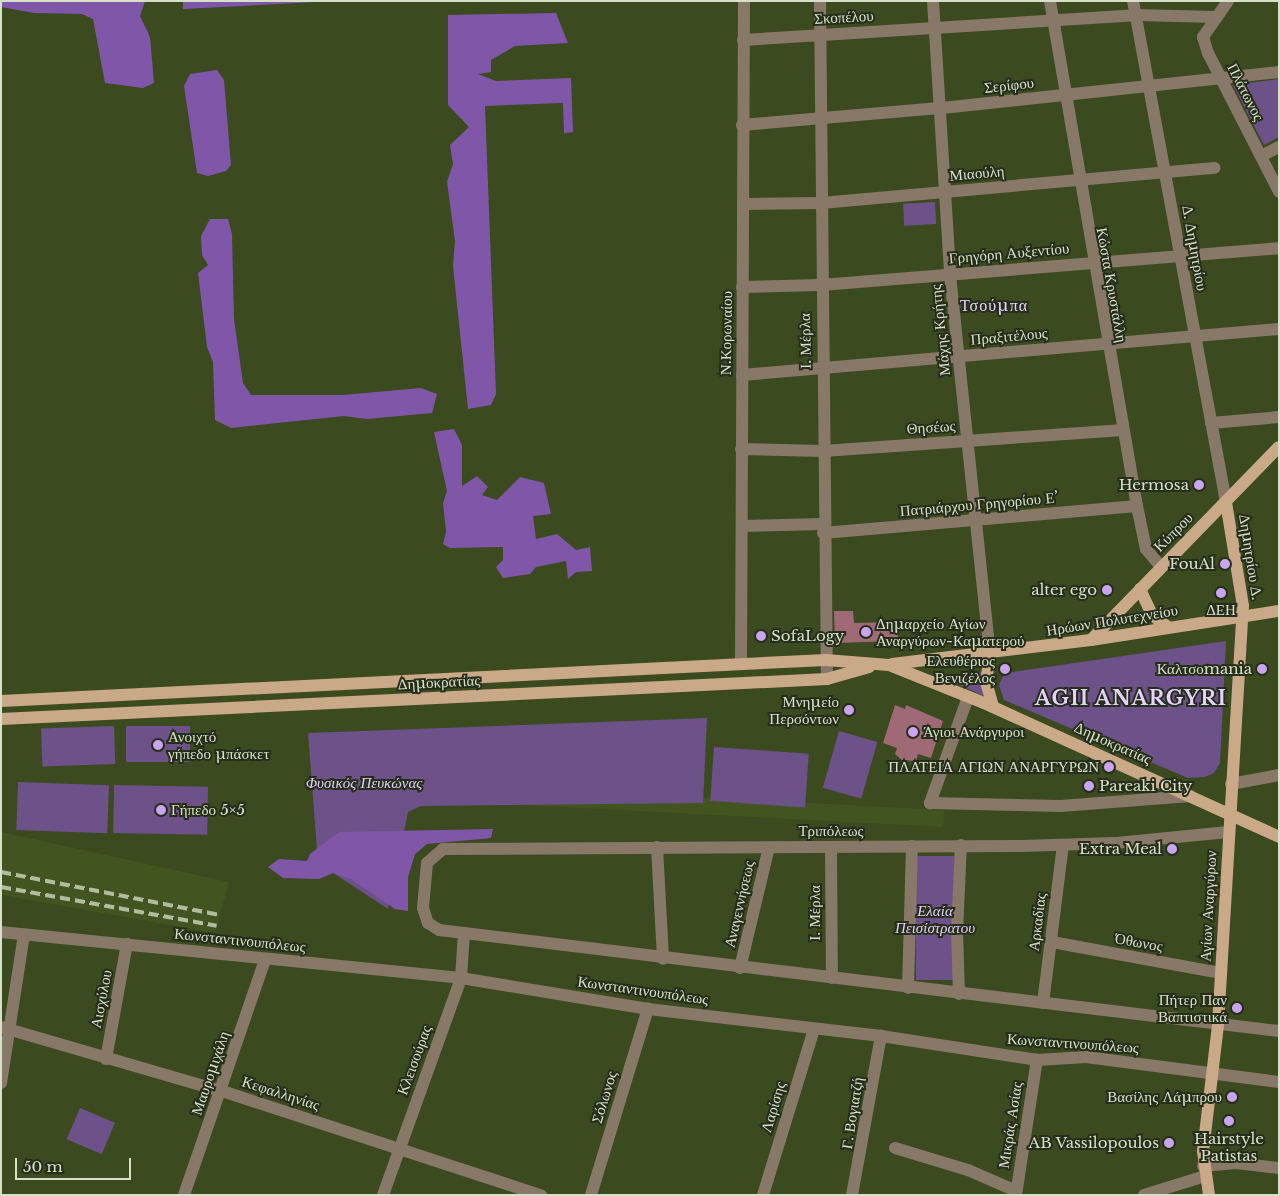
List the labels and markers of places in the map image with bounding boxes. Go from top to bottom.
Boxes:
place label: Hermosa [1119,476,1189,494]
marker: Hermosa [1193,479,1205,491]
place label: FouAl [1169,555,1215,573]
marker: FouAl [1219,558,1231,570]
place label: alter ego [1031,581,1097,599]
marker: alter ego [1101,584,1113,596]
marker: ΔΕΗ [1215,587,1227,599]
place label: ΔΕΗ [1206,601,1236,619]
place label: Δημαρχείο Αγίων Αναργύρων-Καματερού [876,614,1025,649]
marker: Δημαρχείο Αγίων Αναργύρων-Καματερού [860,626,872,638]
place label: SofaLogy [771,627,844,645]
marker: SofaLogy [755,630,767,642]
place label: Ελευθέριος Βενιζέλος [926,651,995,686]
place label: Καλτσοmania [1157,660,1252,678]
marker: Ελευθέριος Βενιζέλος [999,663,1011,675]
marker: Καλτσοmania [1256,663,1268,675]
place label: Μνημείο Περσόντων [769,692,839,727]
marker: Μνημείο Περσόντων [843,704,855,716]
place label: Άγιοι Ανάργυροι [923,723,1024,741]
marker: Άγιοι Ανάργυροι [907,726,919,738]
place label: Ανοιχτό γήπεδο μπάσκετ [168,727,269,762]
marker: Ανοιχτό γήπεδο μπάσκετ [152,739,164,751]
place label: ΠΛΑΤΕΙΑ ΑΓΙΩΝ ΑΝΑΡΓΥΡΩΝ [888,758,1099,776]
marker: ΠΛΑΤΕΙΑ ΑΓΙΩΝ ΑΝΑΡΓΥΡΩΝ [1103,761,1115,773]
place label: Pareaki City [1099,777,1192,795]
marker: Pareaki City [1083,780,1095,792]
place label: Γήπεδο 5×5 [171,801,245,819]
marker: Γήπεδο 5×5 [155,804,167,816]
place label: Extra Meal [1079,840,1162,858]
marker: Extra Meal [1166,843,1178,855]
place label: Πήτερ Παν Βαπτιστικά [1158,990,1227,1025]
marker: Πήτερ Παν Βαπτιστικά [1231,1002,1243,1014]
place label: Βασίλης Λάμπρου [1107,1088,1222,1106]
marker: Βασίλης Λάμπρου [1226,1091,1238,1103]
marker: Hairstyle Patistas [1223,1115,1235,1127]
place label: Hairstyle Patistas [1194,1129,1264,1164]
place label: AB Vassilopoulos [1028,1134,1159,1152]
marker: AB Vassilopoulos [1163,1137,1175,1149]

